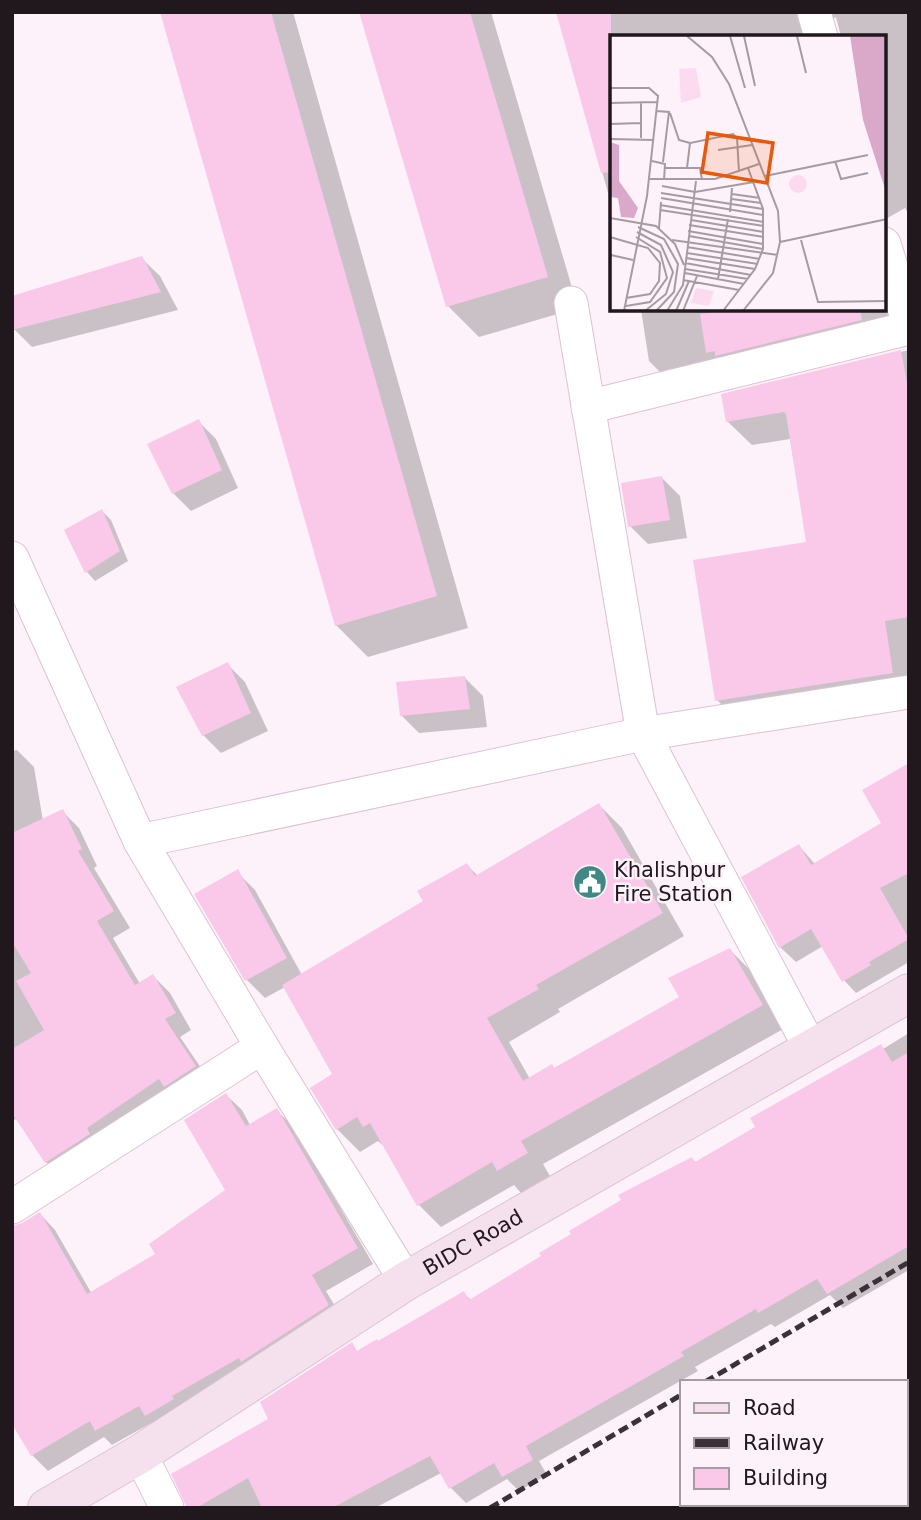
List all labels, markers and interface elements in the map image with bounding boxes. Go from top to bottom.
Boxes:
inset map [610,35,886,312]
place label: Khalishpur Fire Station [614,858,733,906]
public building icon: Khalishpur Fire Station [571,863,609,901]
street label: BIDC Road [419,1205,527,1281]
legend [680,1380,907,1506]
text: Road [743,1396,796,1420]
text: Railway [743,1431,824,1455]
text: Building [743,1466,828,1490]

